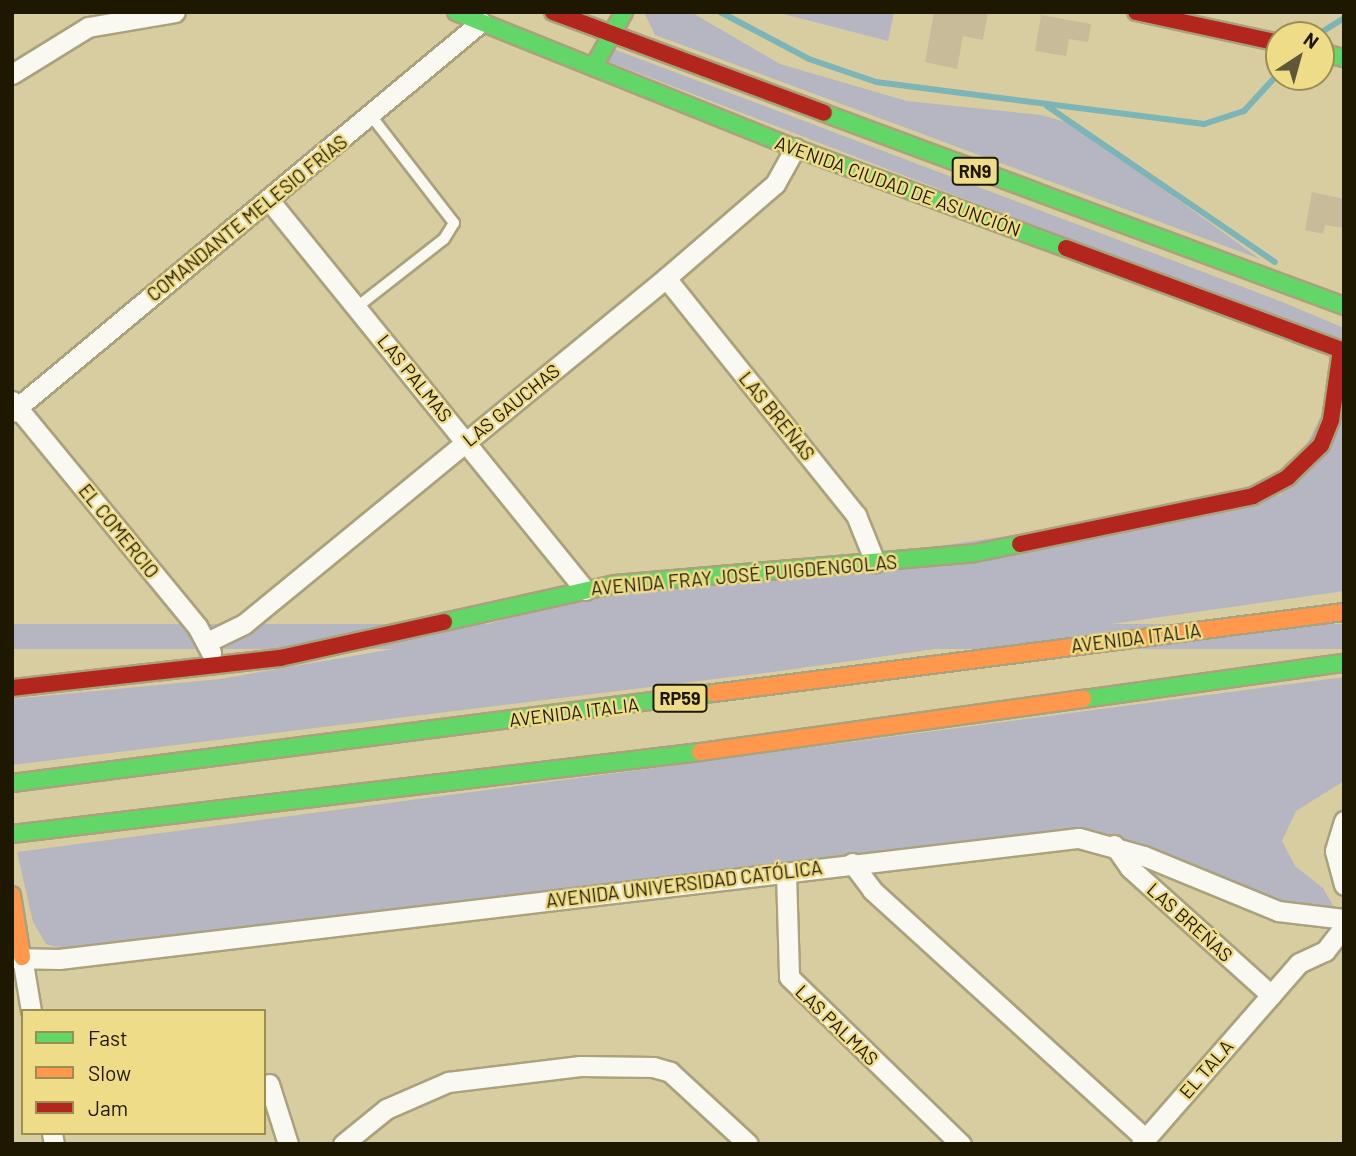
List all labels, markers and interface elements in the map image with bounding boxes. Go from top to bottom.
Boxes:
north arrow [1265,21,1335,91]
text: N [1300,27,1323,53]
street label: COMANDANTE MELESIO FRÍAS [142,130,352,306]
street label: AVENIDA CIUDAD DE ASUNCIÓN [772,131,1024,241]
road number: RN9 [950,156,1000,186]
street label: LAS PALMAS [373,330,457,426]
street label: LAS GAUCHAS [458,359,564,451]
street label: LAS BREÑAS [734,367,820,465]
street label: EL COMERCIO [74,479,164,583]
street label: AVENIDA FRAY JOSÉ PUIGDENGOLAS [590,550,898,600]
street label: AVENIDA ITALIA [1070,619,1202,657]
road number: RP59 [652,684,708,712]
street label: AVENIDA ITALIA [508,693,640,731]
street label: AVENIDA UNIVERSIDAD CATÓLICA [545,856,823,912]
street label: LAS BREÑAS [1143,878,1237,966]
street label: LAS PALMAS [791,980,883,1070]
legend [21,1009,266,1135]
text: Fast [88,1025,128,1050]
street label: EL TALA [1174,1035,1238,1103]
text: Slow [88,1060,131,1085]
text: Jam [88,1095,128,1120]

